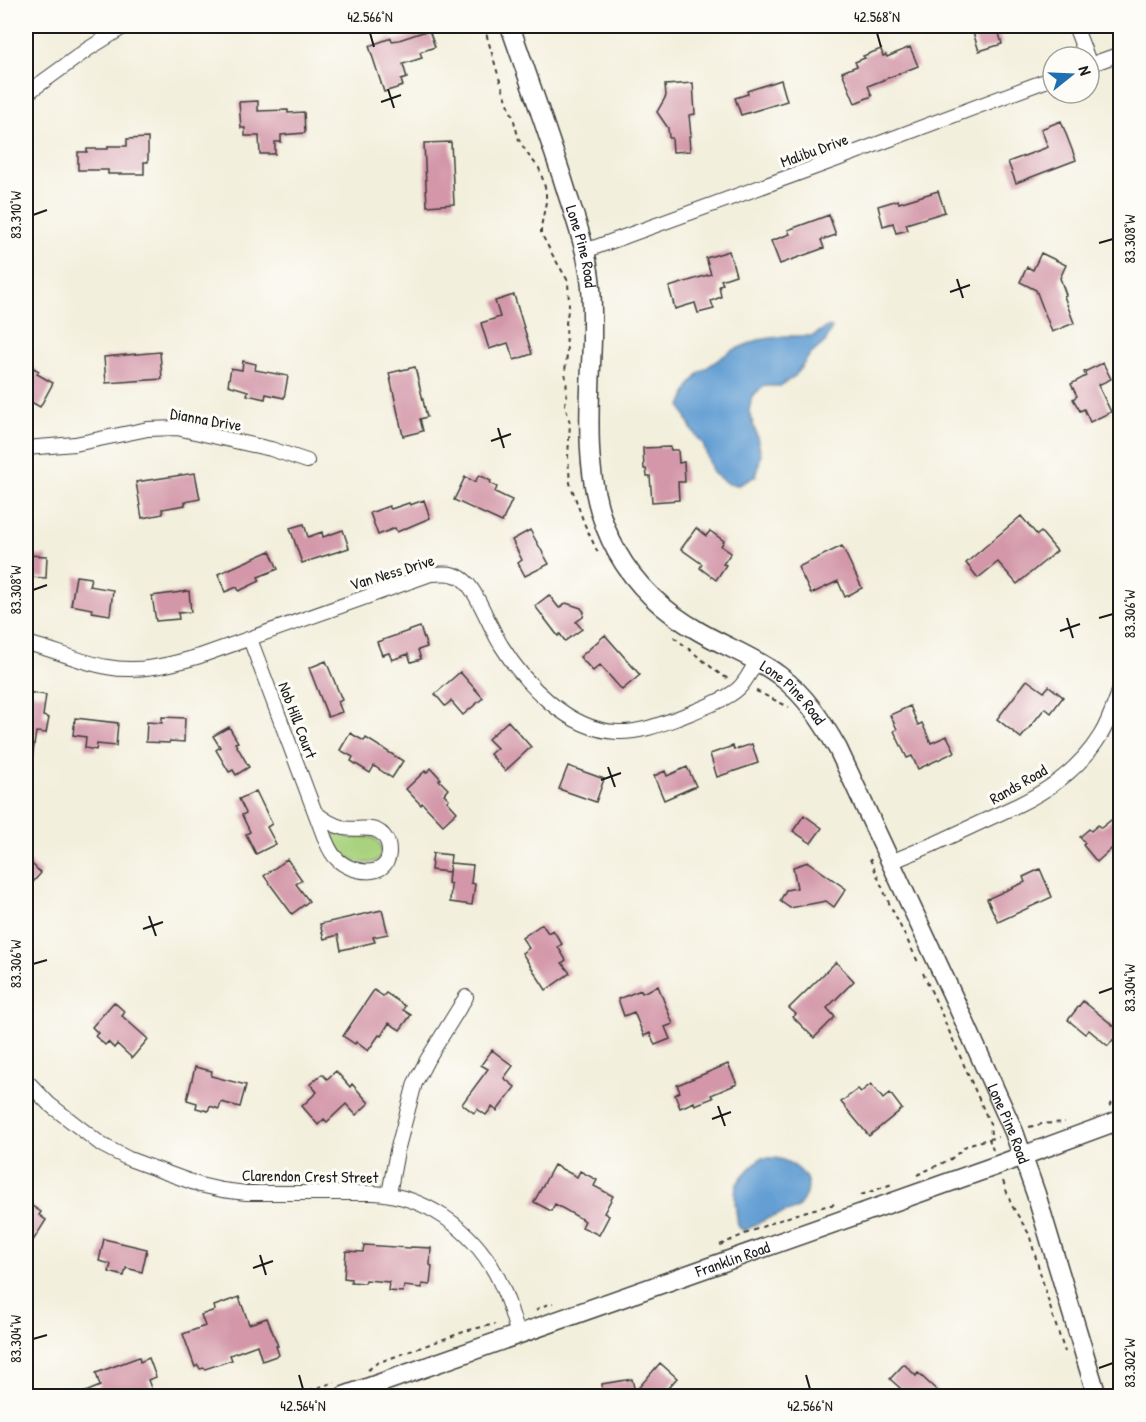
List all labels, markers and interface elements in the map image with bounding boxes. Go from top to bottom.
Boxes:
text: 42.566°N [347,6,393,27]
text: 42.568°N [854,6,900,27]
north arrow [1041,45,1101,105]
text: N [1073,63,1097,78]
street label: Malibu Drive [777,127,851,172]
text: 83.310°W [5,190,26,239]
street label: Lone Pine Road [561,202,602,289]
text: 83.308°W [1119,214,1140,264]
street label: Dianna Drive [169,402,244,436]
street label: Van Ness Drive [347,549,437,595]
text: 83.308°W [5,565,26,615]
text: 83.306°W [1119,589,1140,638]
street label: Lone Pine Road [756,655,831,729]
street label: Nob Hill Court [273,679,323,762]
street label: Rands Road [985,759,1051,809]
text: 83.306°W [5,939,26,988]
text: 83.304°W [1119,963,1140,1012]
street label: Lone Pine Road [983,1080,1035,1166]
street label: Clarendon Crest Street [242,1164,379,1188]
street label: Franklin Road [691,1236,773,1282]
text: 83.304°W [5,1314,26,1363]
text: 83.302°W [1119,1337,1140,1388]
text: 42.564°N [280,1395,326,1416]
text: 42.566°N [787,1395,833,1416]

